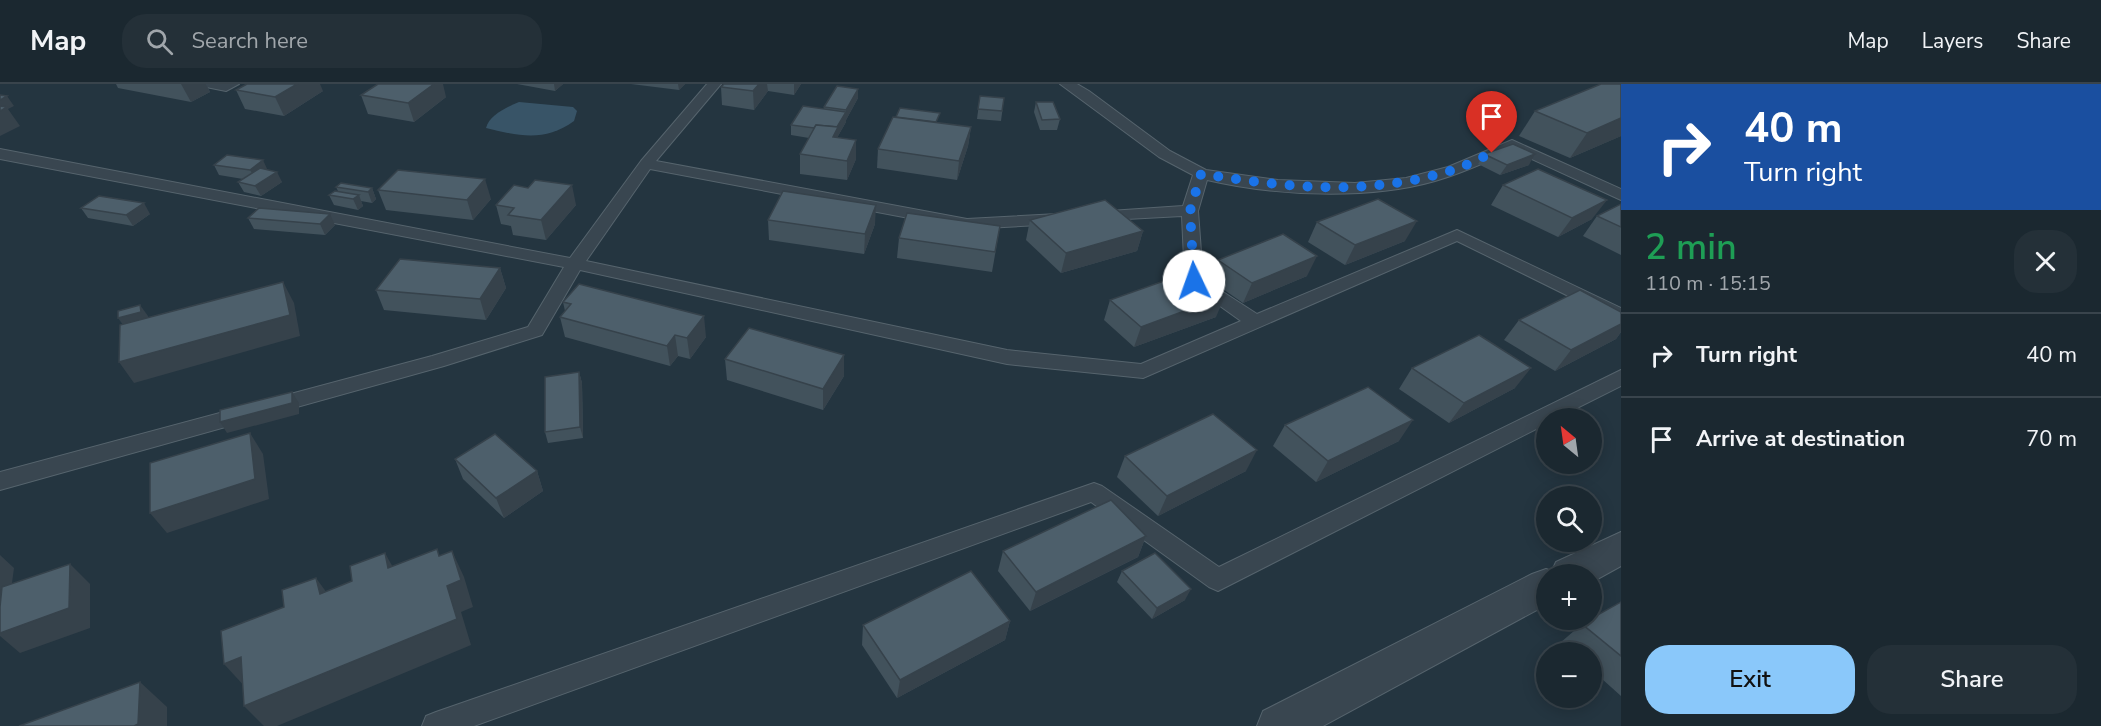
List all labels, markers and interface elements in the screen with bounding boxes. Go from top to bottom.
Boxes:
search box [122,14,542,68]
text: Map [30,22,86,60]
icon: search [143,25,176,58]
text: Search here [191,26,308,56]
text: Map [1847,27,1889,55]
text: Layers [1922,27,1983,55]
text: Share [2016,27,2071,55]
pin [1466,91,1517,153]
icon: arrive [1475,100,1508,133]
text: 40 m [1744,100,1843,157]
icon: right [1645,108,1723,186]
text: Turn right [1744,154,1862,191]
text: 2 min [1645,223,1737,272]
button: close [2014,230,2077,293]
position arrow [1162,249,1226,313]
text: 110 m · 15:15 [1645,270,1771,297]
icon: right [1645,339,1678,372]
text: Turn right [1696,340,1797,370]
text: 40 m [2026,340,2077,370]
north arrow [1536,408,1602,474]
map controls [1536,408,1602,708]
icon: arrive [1645,423,1678,456]
text: Arrive at destination [1696,424,1905,454]
text: 70 m [2026,424,2077,454]
button: search [1536,486,1602,552]
button: + [1536,564,1602,630]
button: − [1536,642,1602,708]
button: Exit [1645,645,1855,714]
button: Share [1867,645,2077,714]

